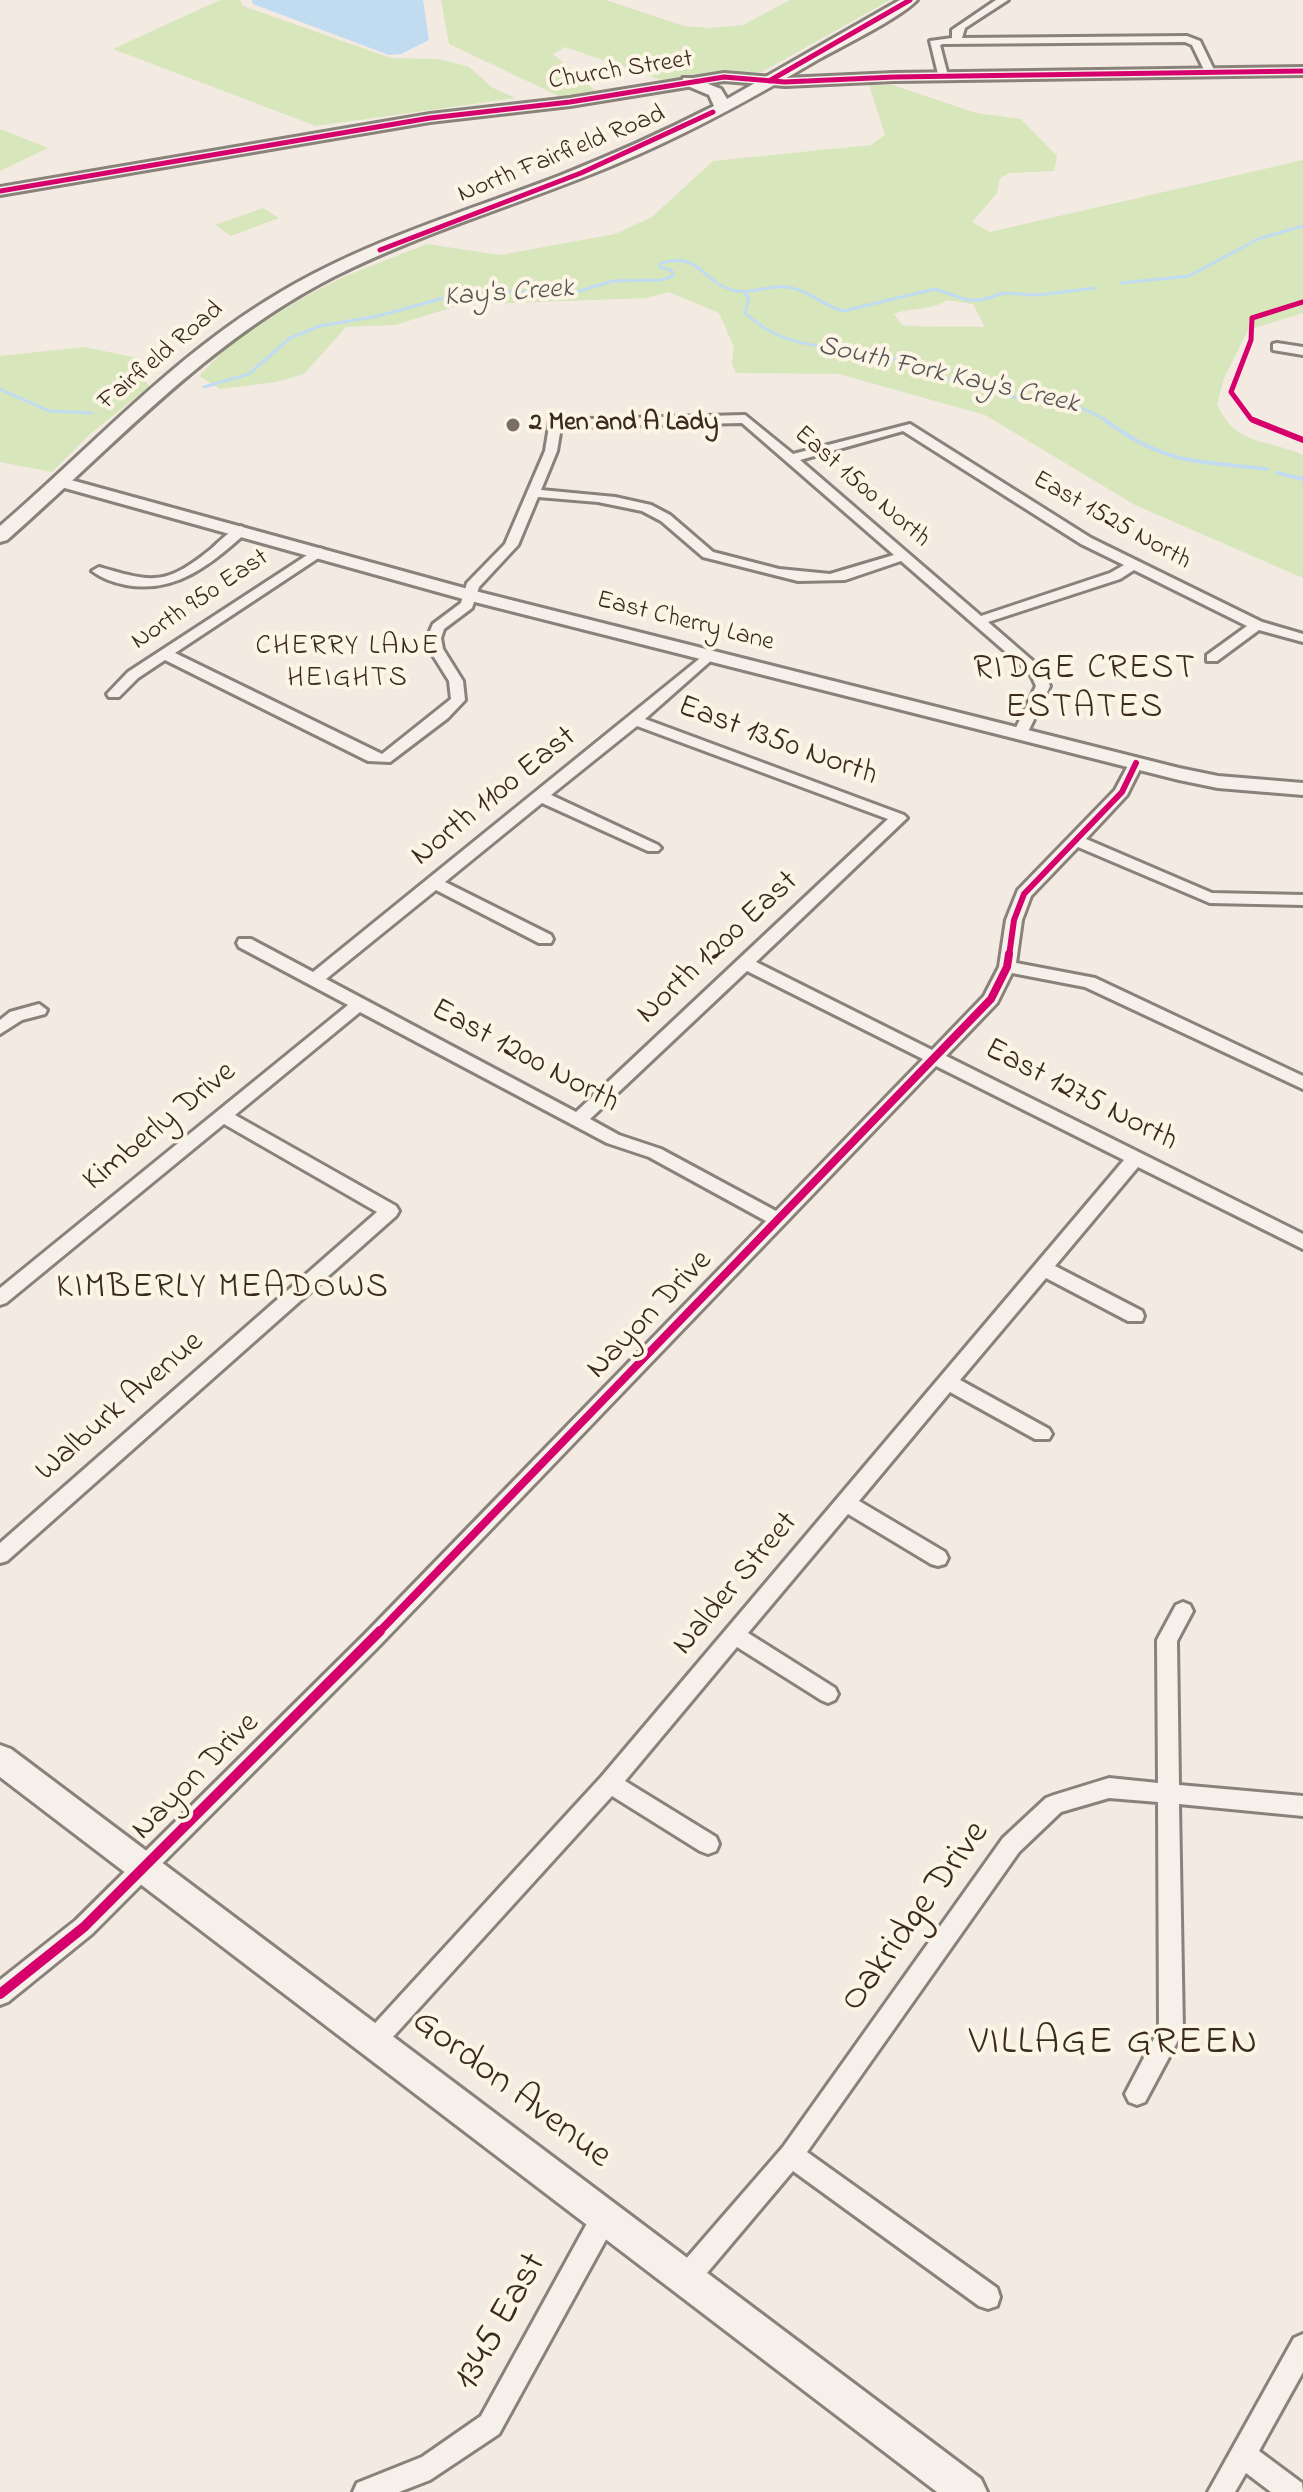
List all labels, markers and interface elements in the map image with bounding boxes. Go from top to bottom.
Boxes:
street label: Church Street [547,45,695,99]
street label: North Fairfield Road [454,100,670,212]
water label: Kay's Creek [443,274,575,316]
street label: Fairfield Road [93,296,231,418]
water label: South Fork Kay's Creek [815,331,1081,423]
place label: 2 Men and A Lady [529,409,718,441]
marker: 2 Men and A Lady [504,416,522,434]
street label: East 1500 North [786,420,936,556]
street label: East 1525 North [1027,466,1195,578]
street label: North 950 East [126,544,276,658]
street label: East Cherry Lane [593,586,777,660]
district label: CHERRY LANE HEIGHTS [256,631,440,697]
district label: RIDGE CREST ESTATES [973,651,1197,730]
street label: East 1350 North [672,689,882,797]
street label: North 1100 East [404,720,586,876]
street label: North 1200 East [630,864,808,1034]
street label: East 1200 North [423,992,625,1124]
street label: East 1275 North [977,1032,1183,1162]
street label: Kimberly Drive [77,1055,245,1201]
street label: Nayon Drive [580,1243,722,1389]
district label: KIMBERLY MEADOWS [56,1270,390,1310]
street label: Walburk Avenue [29,1325,213,1491]
street label: Nalder Street [666,1506,808,1664]
street label: Nayon Drive [125,1706,269,1850]
street label: Oakridge Drive [832,1814,1002,2022]
street label: Gordon Avenue [401,2001,619,2181]
district label: VILLAGE GREEN [969,2021,1259,2069]
street label: 1345 East [447,2246,559,2400]

